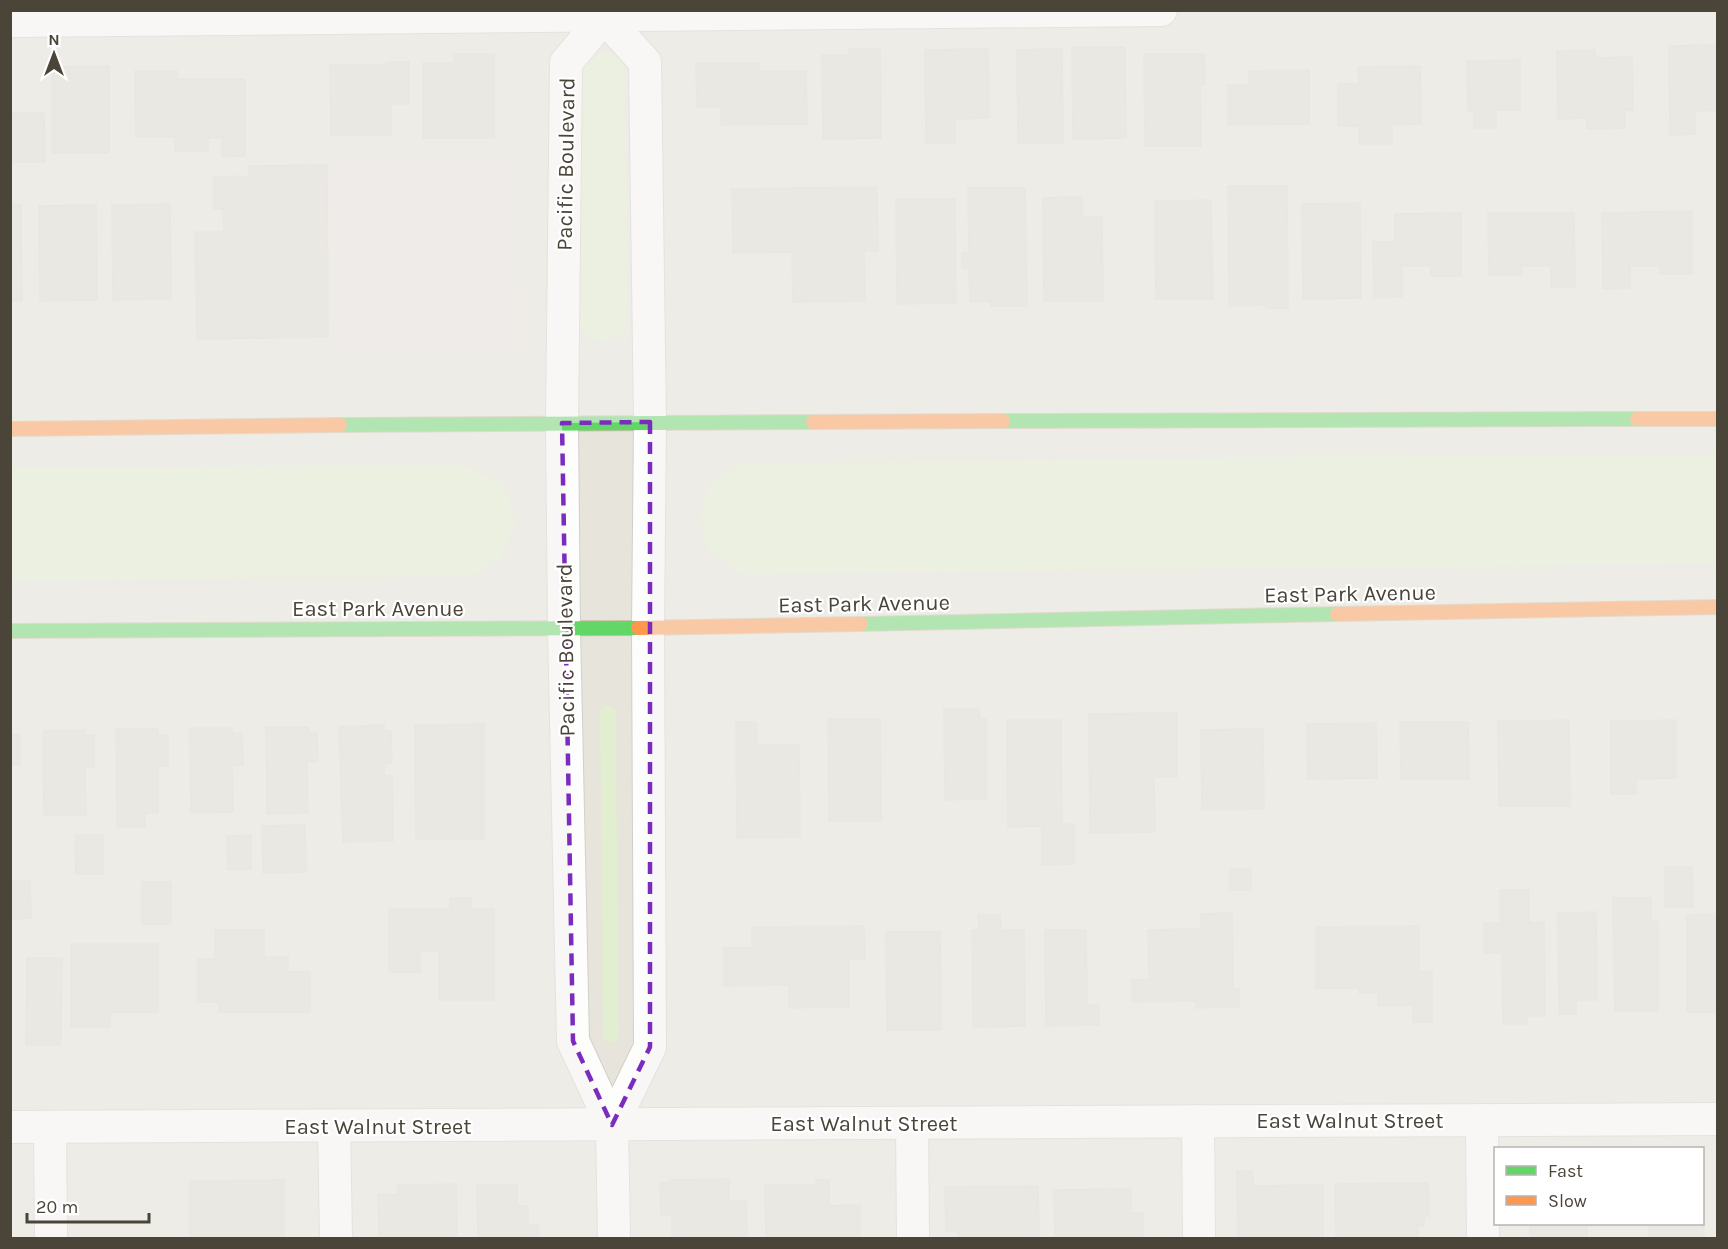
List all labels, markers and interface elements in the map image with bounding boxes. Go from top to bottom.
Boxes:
north arrow [24,24,84,84]
text: N [48,30,60,49]
street label: Pacific Boulevard [551,77,581,251]
street label: Pacific Boulevard [551,563,581,737]
street label: East Park Avenue [1264,580,1436,608]
street label: East Park Avenue [778,590,950,618]
street label: East Park Avenue [292,596,464,622]
street label: East Walnut Street [1256,1108,1444,1134]
street label: East Walnut Street [770,1111,958,1137]
street label: East Walnut Street [284,1114,472,1140]
legend [1494,1147,1704,1225]
text: Fast [1548,1160,1583,1182]
scale bar [27,1186,148,1224]
text: Slow [1548,1190,1587,1212]
text: 20 m [36,1196,78,1218]

